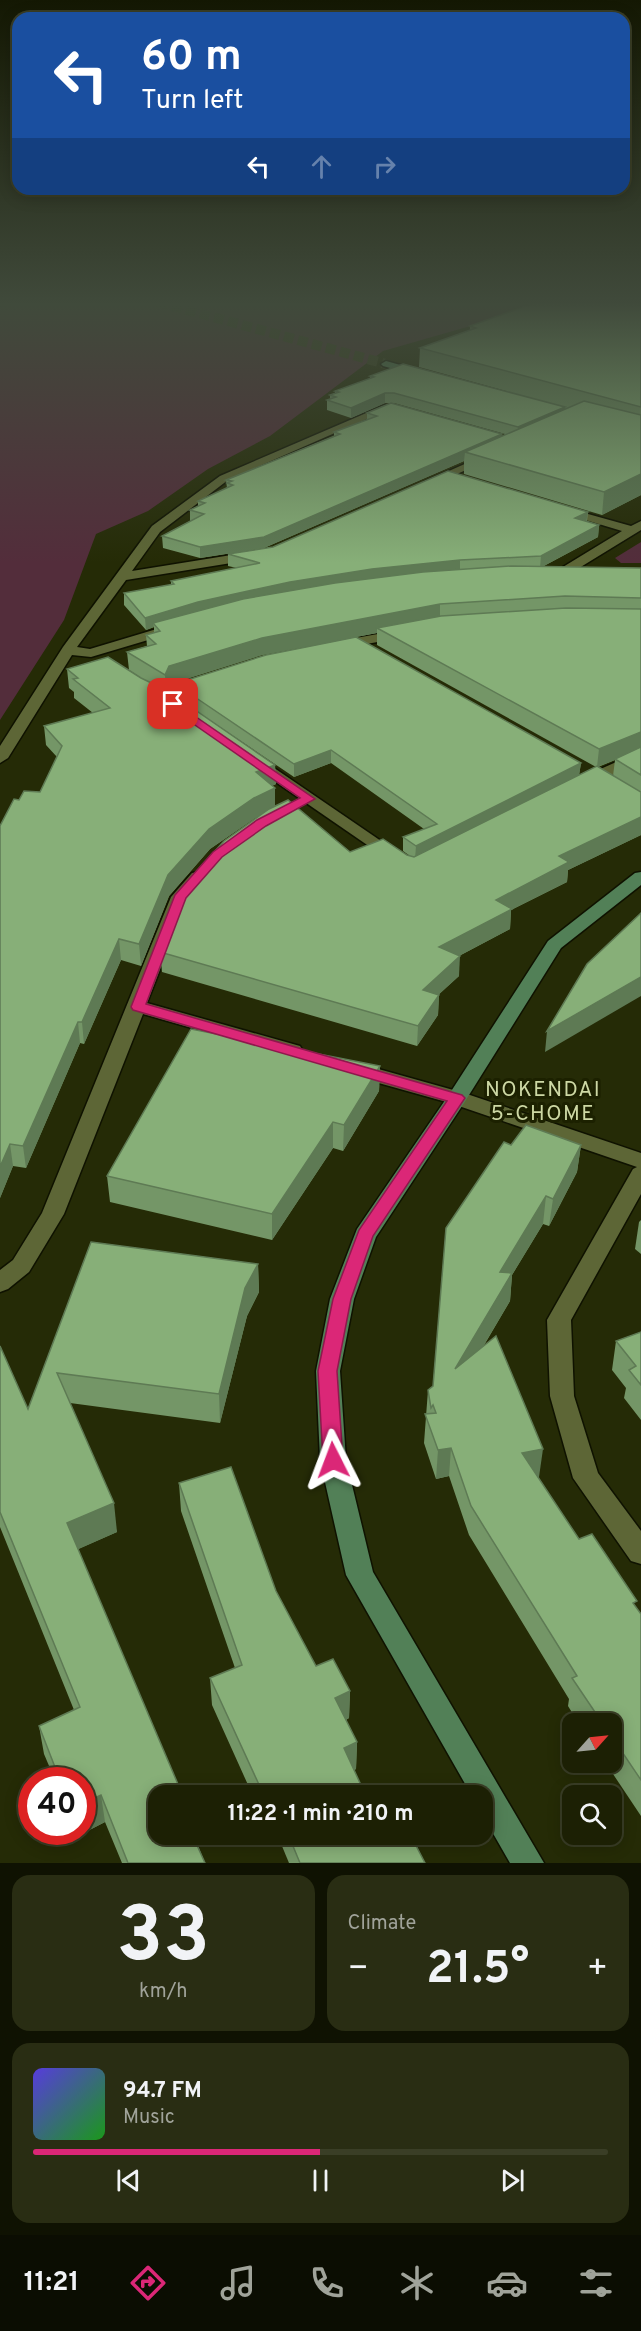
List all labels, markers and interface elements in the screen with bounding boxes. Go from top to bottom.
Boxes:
text: 60 m [141,32,242,85]
icon: left [42,36,120,114]
text: Turn left [141,84,243,118]
icon: left [242,150,275,183]
icon: ahead [305,150,338,183]
icon: right [368,150,401,183]
pin [147,678,198,729]
icon: arrive [156,687,189,720]
district label: NOKENDAI 5-CHOME [485,1077,601,1128]
position arrow [301,1428,365,1492]
north arrow [562,1713,622,1773]
map controls [562,1713,622,1845]
speed limit sign: 40 [18,1767,96,1845]
button: search [562,1785,622,1845]
text: 11:22 · 1 min · 210 m [227,1801,414,1828]
text: 33 [116,1890,210,1989]
text: Climate [348,1911,416,1937]
text: 21.5° [426,1942,529,1999]
text: − [348,1949,369,1991]
text: + [587,1949,608,1991]
text: km/h [139,1979,188,2005]
text: 94.7 FM [123,2078,202,2105]
text: Music [123,2105,175,2131]
icon: previous [112,2164,145,2197]
icon: pause [304,2164,337,2197]
icon: next [496,2164,529,2197]
icon: directions [127,2262,169,2304]
icon: music [217,2262,259,2304]
icon: phone [306,2262,348,2304]
icon: climate [396,2262,438,2304]
icon: car [486,2262,528,2304]
icon: filters [575,2262,617,2304]
text: 11:21 [24,2266,79,2300]

